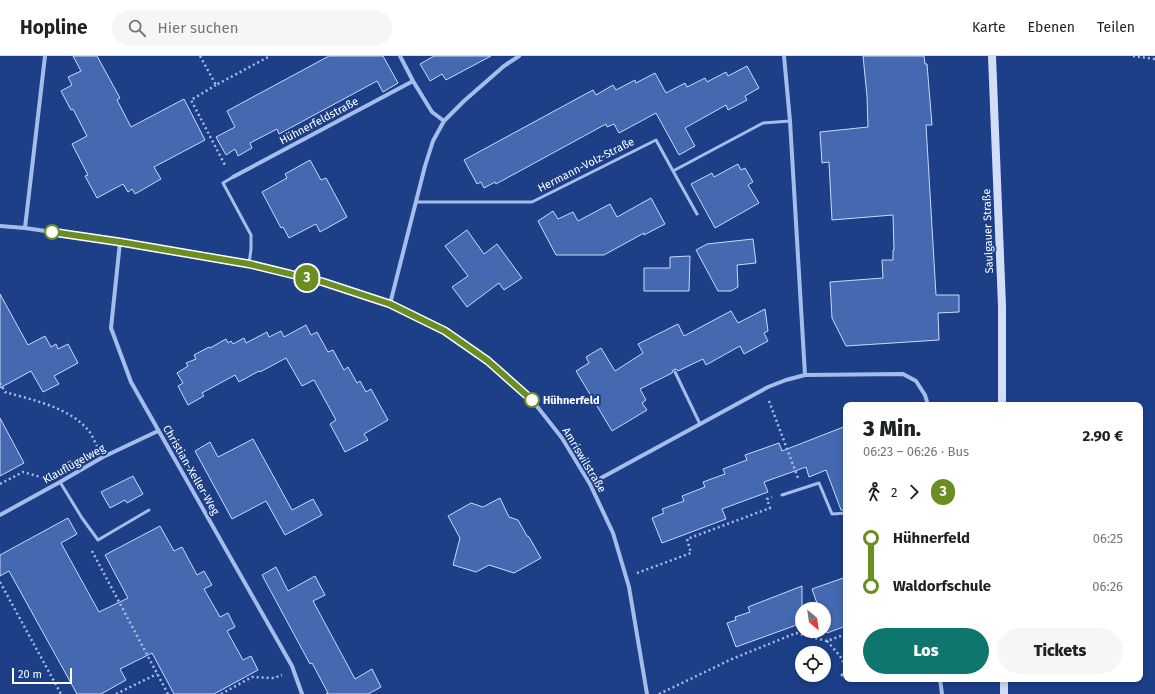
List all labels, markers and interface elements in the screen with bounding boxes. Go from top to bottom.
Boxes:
search box [112,10,392,46]
text: Hopline [20,16,88,39]
icon: search [126,17,148,39]
text: Hier suchen [158,19,239,37]
text: Karte [972,19,1006,36]
text: Ebenen [1028,19,1075,36]
text: Teilen [1097,19,1135,36]
street label: Hühnerfeldstraße [277,95,361,147]
street label: Hermann-Volz-Straße [536,135,636,195]
street label: Saulgauer Straße [980,188,996,274]
unlabelled marker [44,224,60,240]
line badge: 3 [294,265,320,291]
text: 3 [303,269,311,286]
marker: Hühnerfeld [524,392,540,408]
place label: Hühnerfeld [543,394,600,407]
text: 3 Min. [863,415,921,442]
street label: Christian-Xeller-Weg [160,423,222,518]
street label: Amriswilstraße [559,425,609,495]
text: 2.90 € [1082,427,1123,445]
street label: Klauflügelweg [41,441,108,486]
text: 06:23 – 06:26 · Bus [863,444,969,459]
icon: walk [863,481,885,503]
icon: forward [903,481,925,503]
text: 3 [939,483,947,500]
text: 2 [891,485,897,500]
text: Hühnerfeld [893,529,970,547]
text: 06:25 [1093,531,1123,546]
text: Waldorfschule [893,577,991,595]
text: 06:26 [1092,579,1123,594]
north arrow [795,602,831,638]
map controls [795,602,831,682]
button: Los [863,628,989,674]
button: Tickets [997,628,1123,674]
button: locate [795,646,831,682]
scale bar [12,666,72,685]
text: 20 m [18,668,42,681]

